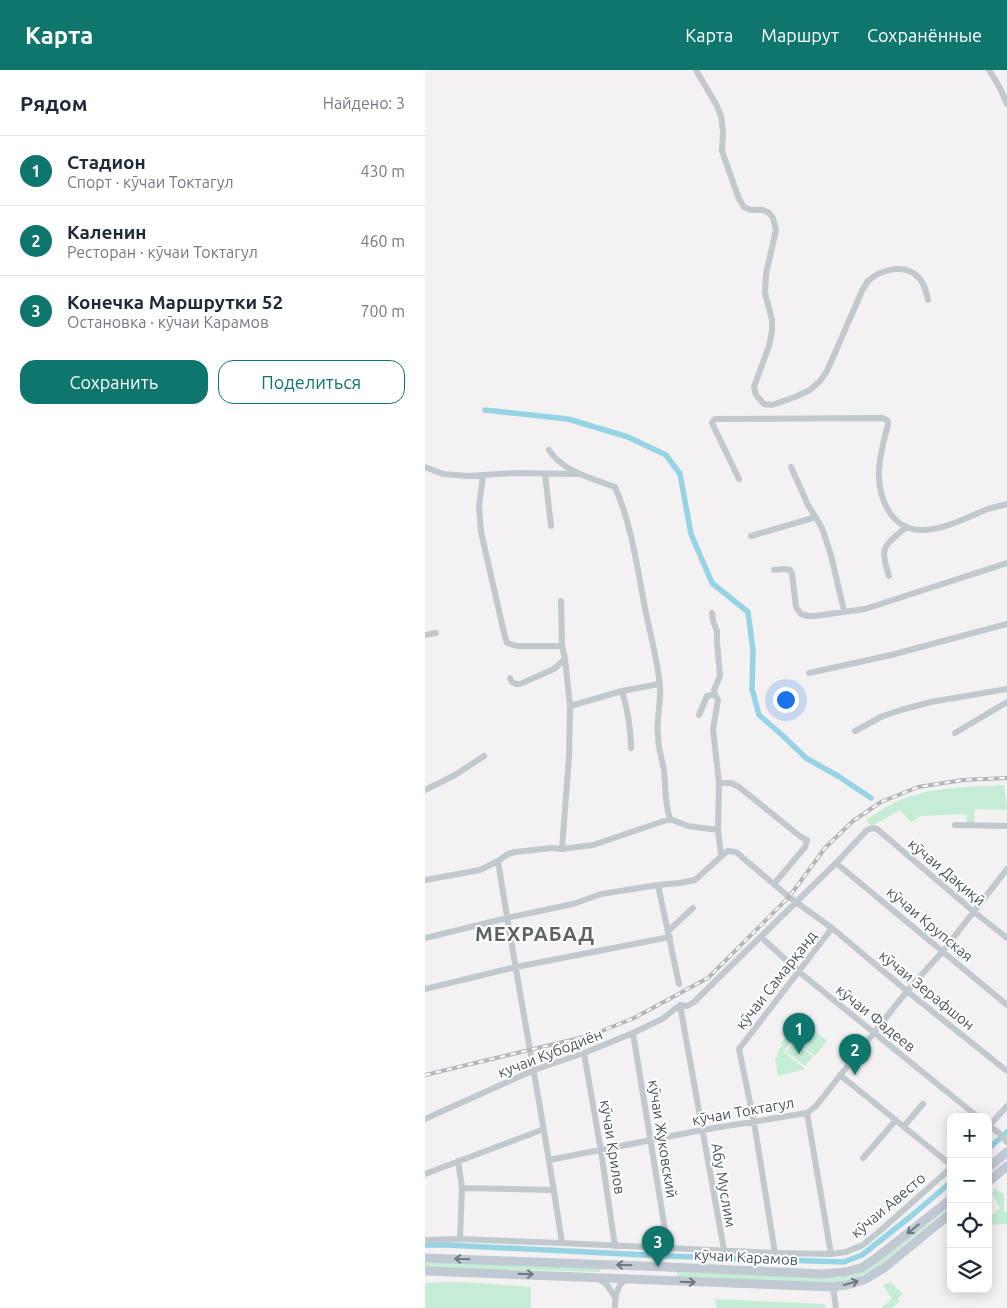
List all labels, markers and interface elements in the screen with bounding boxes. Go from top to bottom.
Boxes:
text: Карта [25,22,93,49]
text: Карта [685,25,733,45]
text: Маршрут [761,25,839,45]
text: Сохранённые [867,25,982,45]
text: Рядом [20,91,88,115]
text: Найдено: 3 [323,94,405,112]
text: Стадион [67,151,146,173]
text: 1 [31,162,41,180]
text: 430 m [360,162,405,180]
text: Спорт · кӯчаи Токтагул [67,173,234,191]
text: Каленин [67,221,147,243]
text: 2 [31,232,41,250]
text: 460 m [360,232,405,250]
text: Ресторан · кӯчаи Токтагул [67,243,258,261]
text: Конечка Маршрутки 52 [67,291,283,313]
text: 3 [31,302,41,320]
text: 700 m [360,302,405,320]
text: Остановка · кӯчаи Карамов [67,313,269,331]
button: Сохранить [20,360,208,404]
button: Поделиться [218,360,405,404]
your location [773,687,799,713]
street label: кӯчаи Дақиқӣ [905,835,989,909]
street label: кӯчаи Крупская [884,883,976,965]
district label: МЕХРАБАД [475,922,595,945]
street label: кӯчаи Самарқанд [732,927,820,1033]
street label: кӯчаи Зерафшон [876,947,978,1033]
street label: кӯчаи Фадеев [833,981,919,1055]
pin: 1 [783,1013,815,1054]
street label: кучаи Кубодиён [495,1025,605,1081]
pin: 2 [839,1034,871,1075]
street label: кӯчаи Жуковский [645,1079,681,1199]
street label: кӯчаи Токтагул [691,1094,795,1128]
street label: кӯчаи Крилов [597,1099,629,1195]
map controls [947,1113,992,1293]
button: + [947,1113,992,1158]
street label: Абу Муслим [708,1142,740,1228]
button: − [947,1158,992,1203]
street label: кӯчаи Авесто [847,1169,929,1241]
button: locate [947,1203,992,1248]
one-way arrow [906,1224,919,1235]
pin: 3 [642,1226,674,1267]
street label: кӯчаи Карамов [694,1246,798,1268]
button: layers [947,1248,992,1293]
one-way arrow [454,1254,470,1264]
one-way arrow [616,1260,632,1270]
one-way arrow [518,1269,534,1279]
one-way arrow [680,1277,696,1286]
one-way arrow [842,1278,858,1288]

